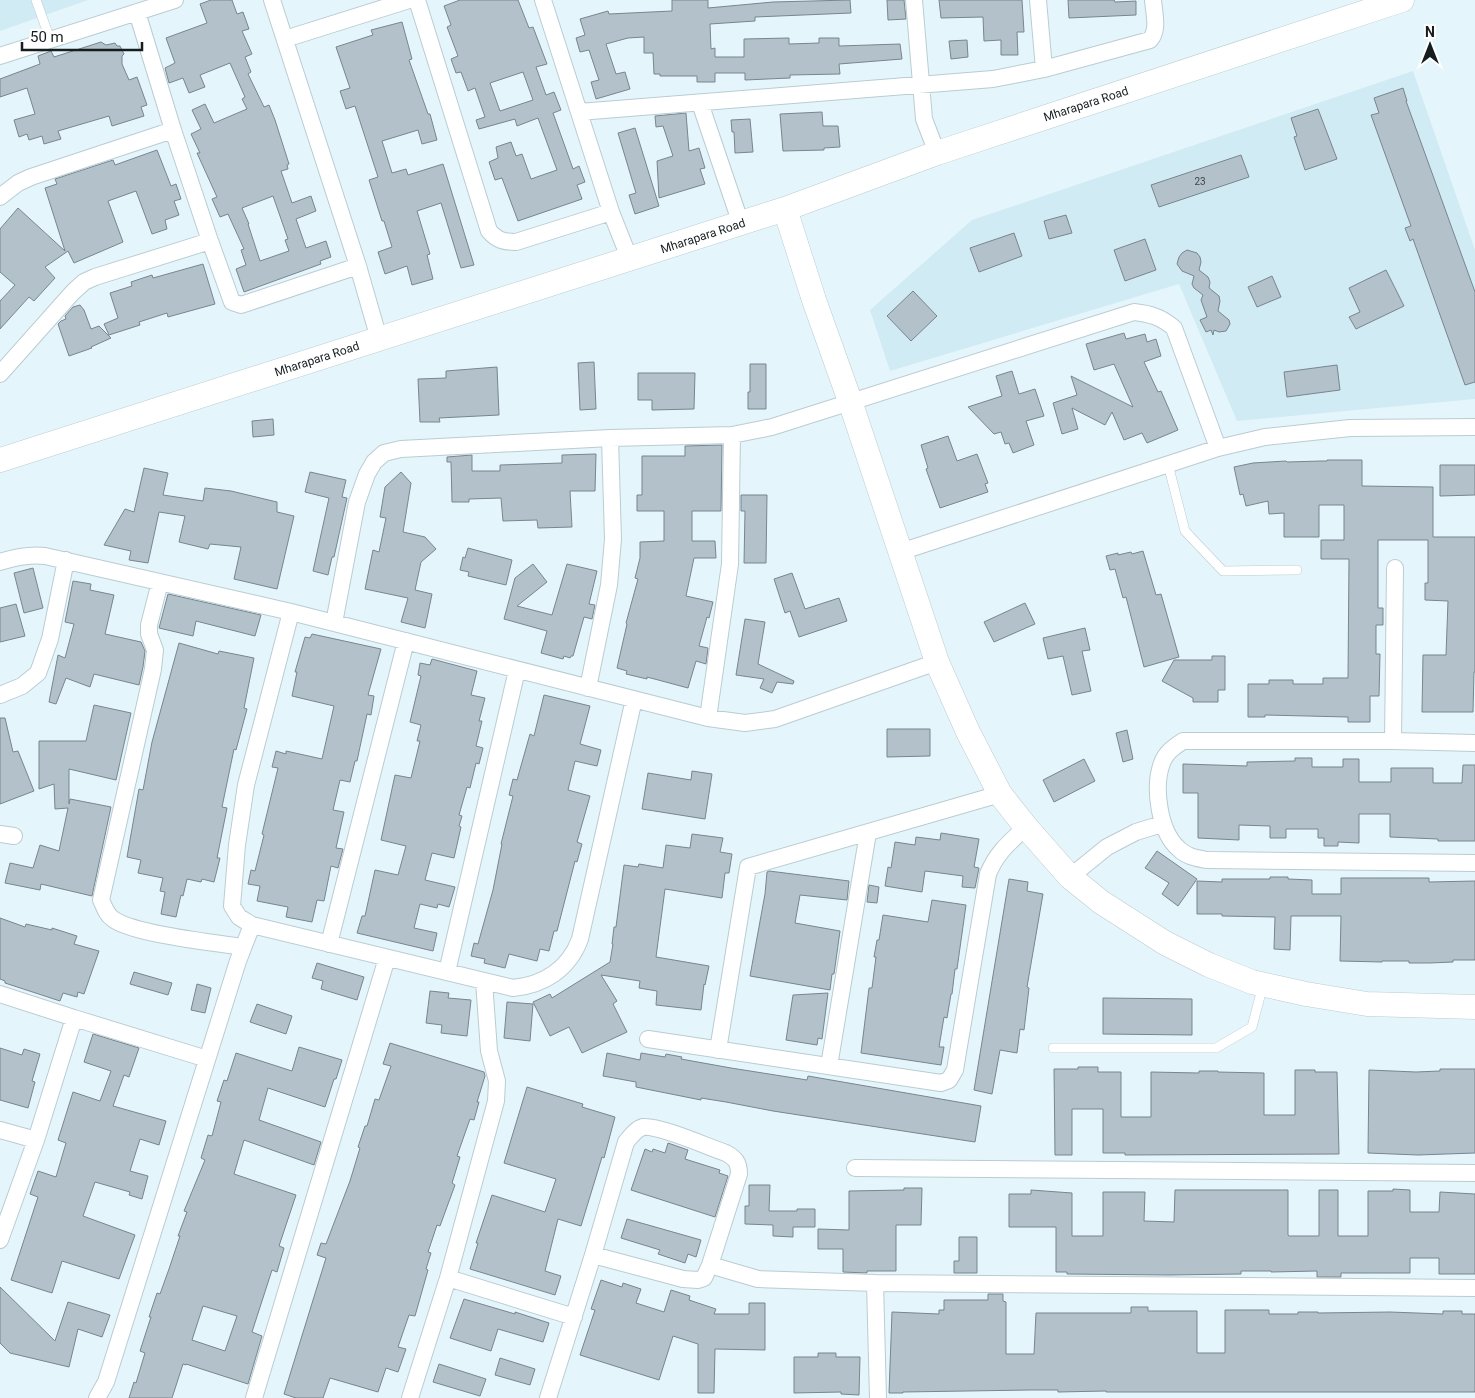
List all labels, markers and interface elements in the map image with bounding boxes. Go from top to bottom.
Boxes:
scale bar [22,20,142,52]
north arrow [1405,20,1455,70]
text: N [1425,24,1435,40]
text: 50 m [30,28,64,46]
street label: Mharapara Road [1042,84,1130,124]
house number: 23 [1194,176,1206,187]
street label: Mharapara Road [659,216,747,256]
street label: Mharapara Road [273,339,361,379]

